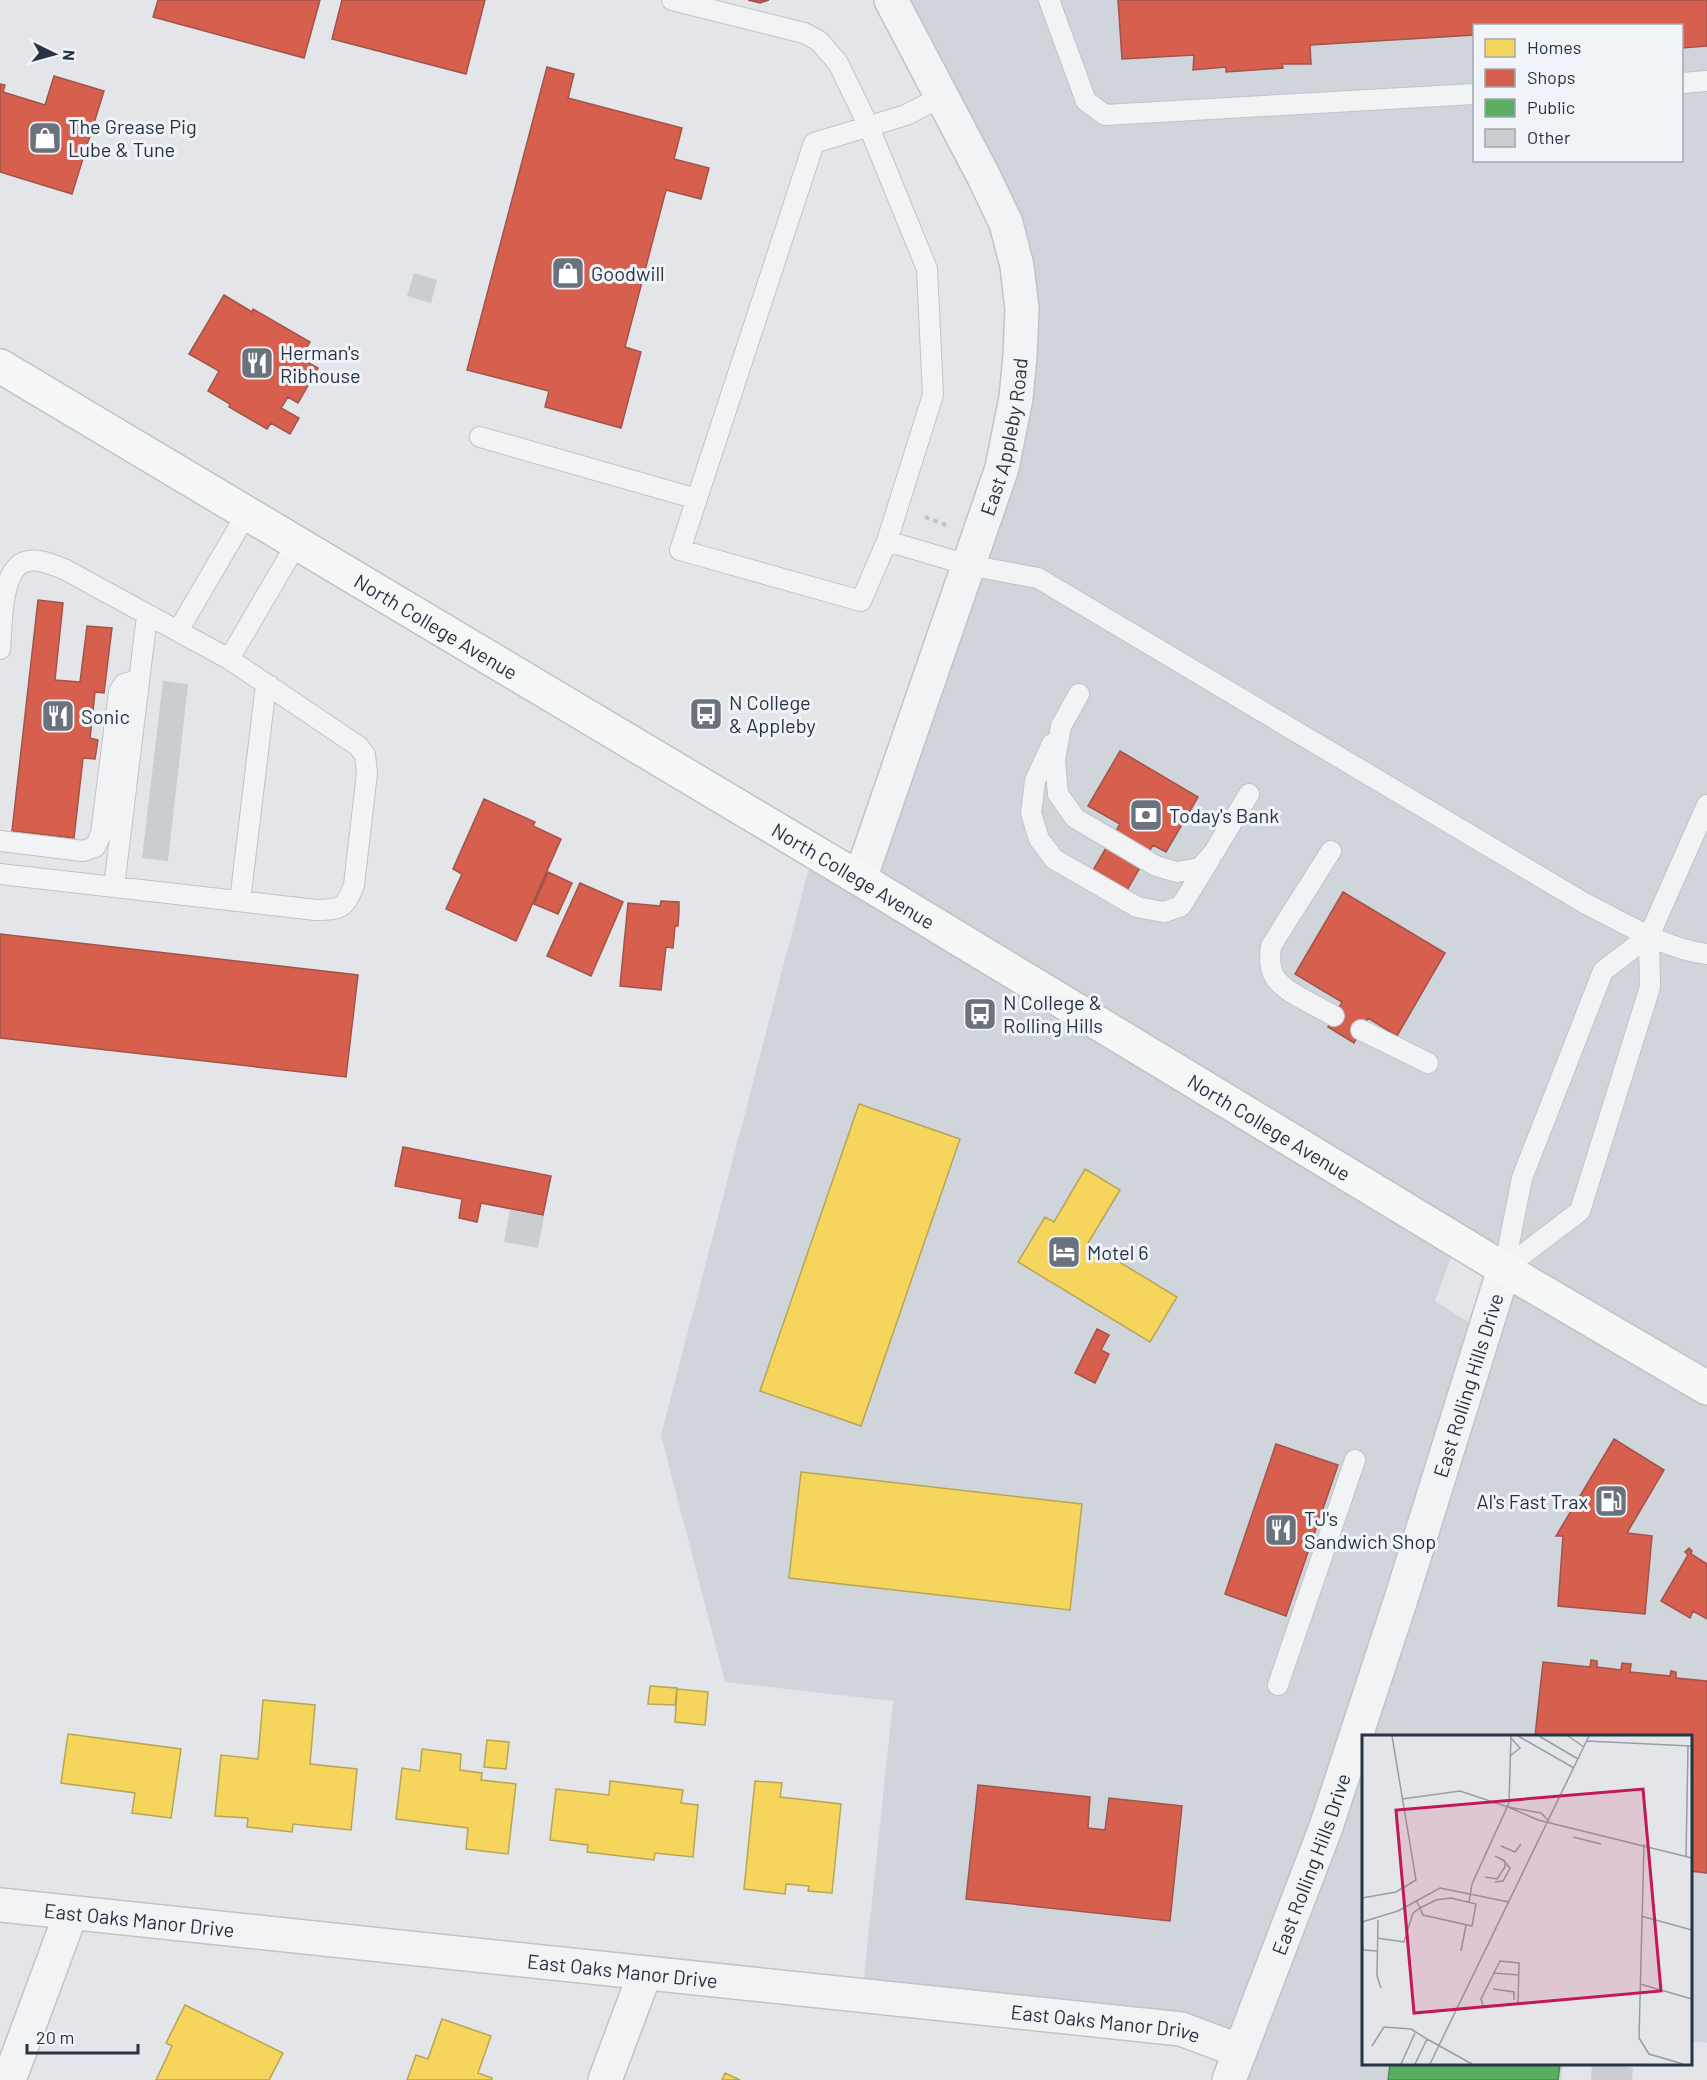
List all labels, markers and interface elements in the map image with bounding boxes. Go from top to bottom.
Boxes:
north arrow [24,24,84,84]
legend [1473,24,1683,162]
text: Homes [1527,36,1581,58]
text: N [60,49,79,61]
text: Shops [1527,66,1576,88]
text: Public [1527,96,1575,118]
place label: The Grease Pig Lube & Tune [68,114,197,161]
shop icon: The Grease Pig Lube & Tune [27,120,63,156]
text: Other [1527,126,1571,148]
shop icon: Goodwill [550,255,586,291]
place label: Goodwill [591,261,665,285]
place label: Herman's Ribhouse [280,340,361,387]
restaurant icon: Herman's Ribhouse [239,345,275,381]
street label: East Appleby Road [975,357,1032,519]
street label: North College Avenue [350,568,522,684]
place label: N College & Appleby [729,690,816,737]
bus stop icon: N College & Appleby [688,696,724,732]
restaurant icon: Sonic [40,698,76,734]
place label: Sonic [81,704,130,728]
bank icon: Today's Bank [1128,797,1164,833]
place label: Today's Bank [1169,803,1279,827]
street label: North College Avenue [768,817,939,934]
place label: N College & Rolling Hills [1003,990,1103,1037]
bus stop icon: N College & Rolling Hills [962,996,998,1032]
street label: North College Avenue [1184,1068,1355,1185]
hotel icon: Motel 6 [1046,1234,1082,1270]
place label: Motel 6 [1087,1240,1149,1264]
street label: East Rolling Hills Drive [1428,1290,1508,1480]
fuel station icon: Al's Fast Trax [1593,1483,1629,1519]
place label: Al's Fast Trax [1476,1489,1588,1513]
place label: TJ's Sandwich Shop [1304,1506,1436,1553]
restaurant icon: TJ's Sandwich Shop [1263,1512,1299,1548]
inset map [1362,1735,1692,2065]
street label: East Rolling Hills Drive [1266,1770,1355,1958]
street label: East Oaks Manor Drive [43,1898,236,1942]
street label: East Oaks Manor Drive [526,1948,719,1992]
street label: East Oaks Manor Drive [1010,1999,1204,2047]
scale bar [27,2017,138,2055]
text: 20 m [36,2026,74,2048]

